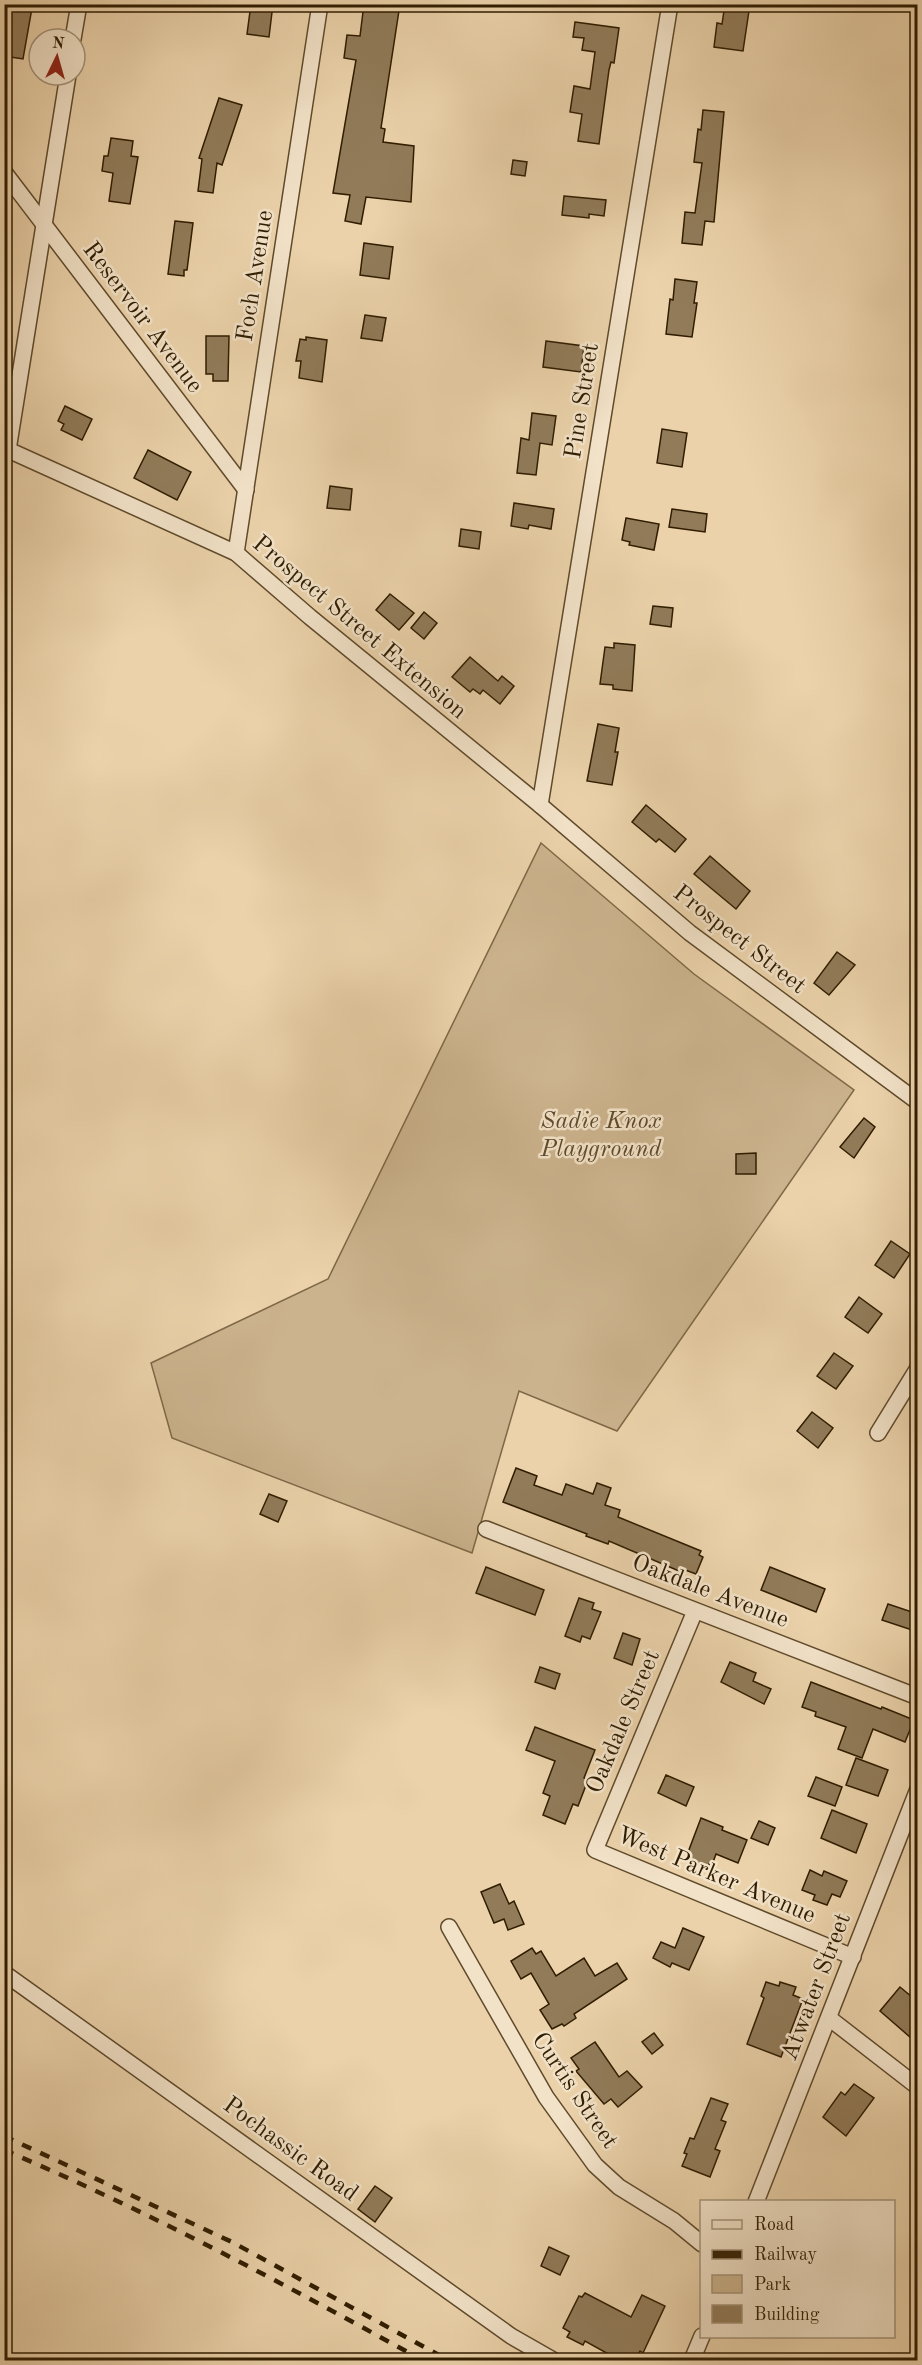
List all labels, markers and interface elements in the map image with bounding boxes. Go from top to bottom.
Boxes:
north arrow [27,27,87,87]
text: N [51,36,66,53]
street label: Foch Avenue [234,209,278,343]
street label: Reservoir Avenue [78,238,206,398]
street label: Pine Street [562,341,604,461]
street label: Prospect Street Extension [247,532,471,724]
street label: Prospect Street [668,881,810,999]
park label: Sadie Knox Playground [540,1110,662,1162]
street label: Oakdale Avenue [628,1551,792,1633]
street label: Oakdale Street [583,1647,665,1797]
street label: West Parker Avenue [613,1823,819,1929]
street label: Atwater Street [778,1910,856,2064]
street label: Curtis Street [526,2029,622,2153]
street label: Pochassic Road [218,2093,362,2207]
legend [700,2200,895,2338]
text: Road [754,2216,794,2234]
text: Railway [754,2246,817,2264]
text: Park [754,2276,791,2294]
text: Building [754,2306,820,2324]

